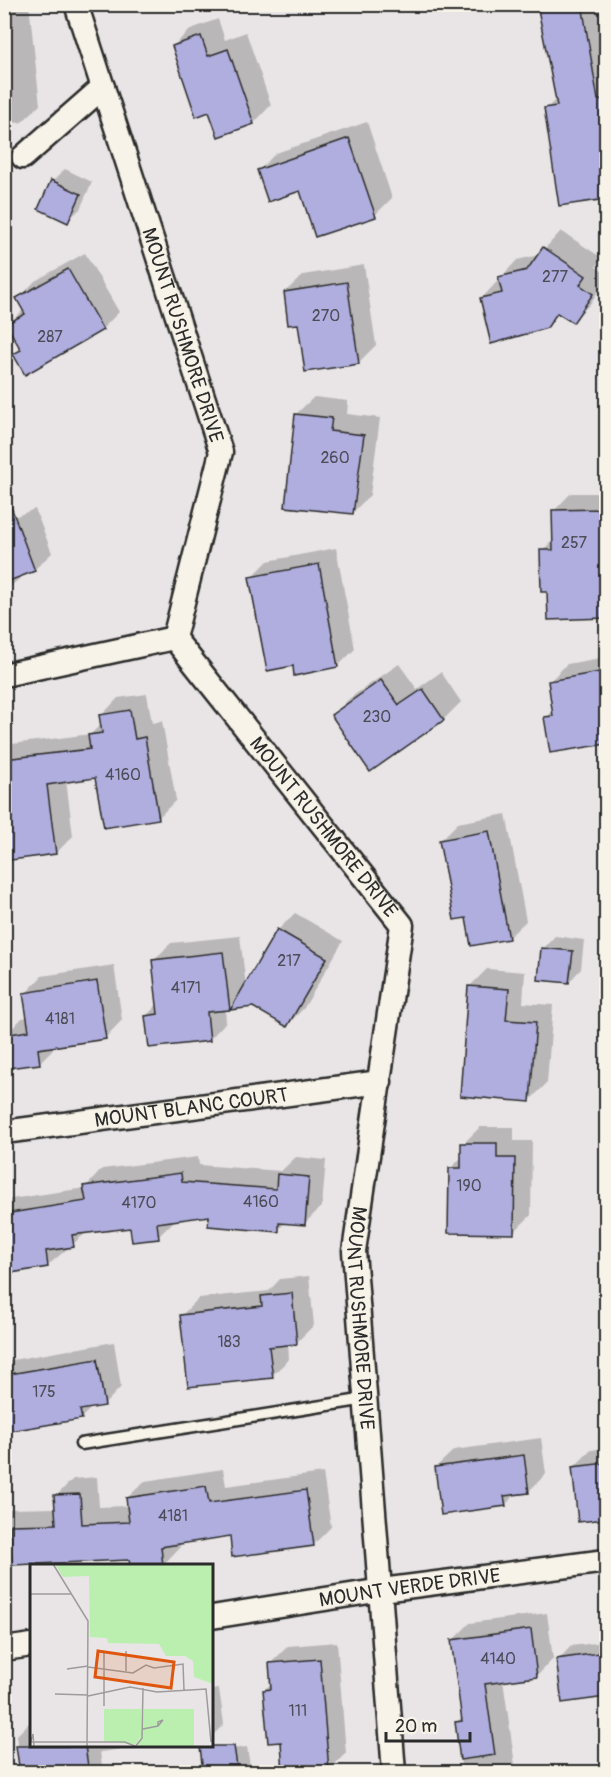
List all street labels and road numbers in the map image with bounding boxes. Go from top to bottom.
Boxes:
street label: MOUNT RUSHMORE DRIVE [137,225,230,446]
street label: MOUNT RUSHMORE DRIVE [245,731,404,922]
street label: MOUNT BLANC COURT [93,1082,290,1132]
street label: MOUNT RUSHMORE DRIVE [341,1205,380,1431]
street label: MOUNT VERDE DRIVE [317,1562,502,1612]

